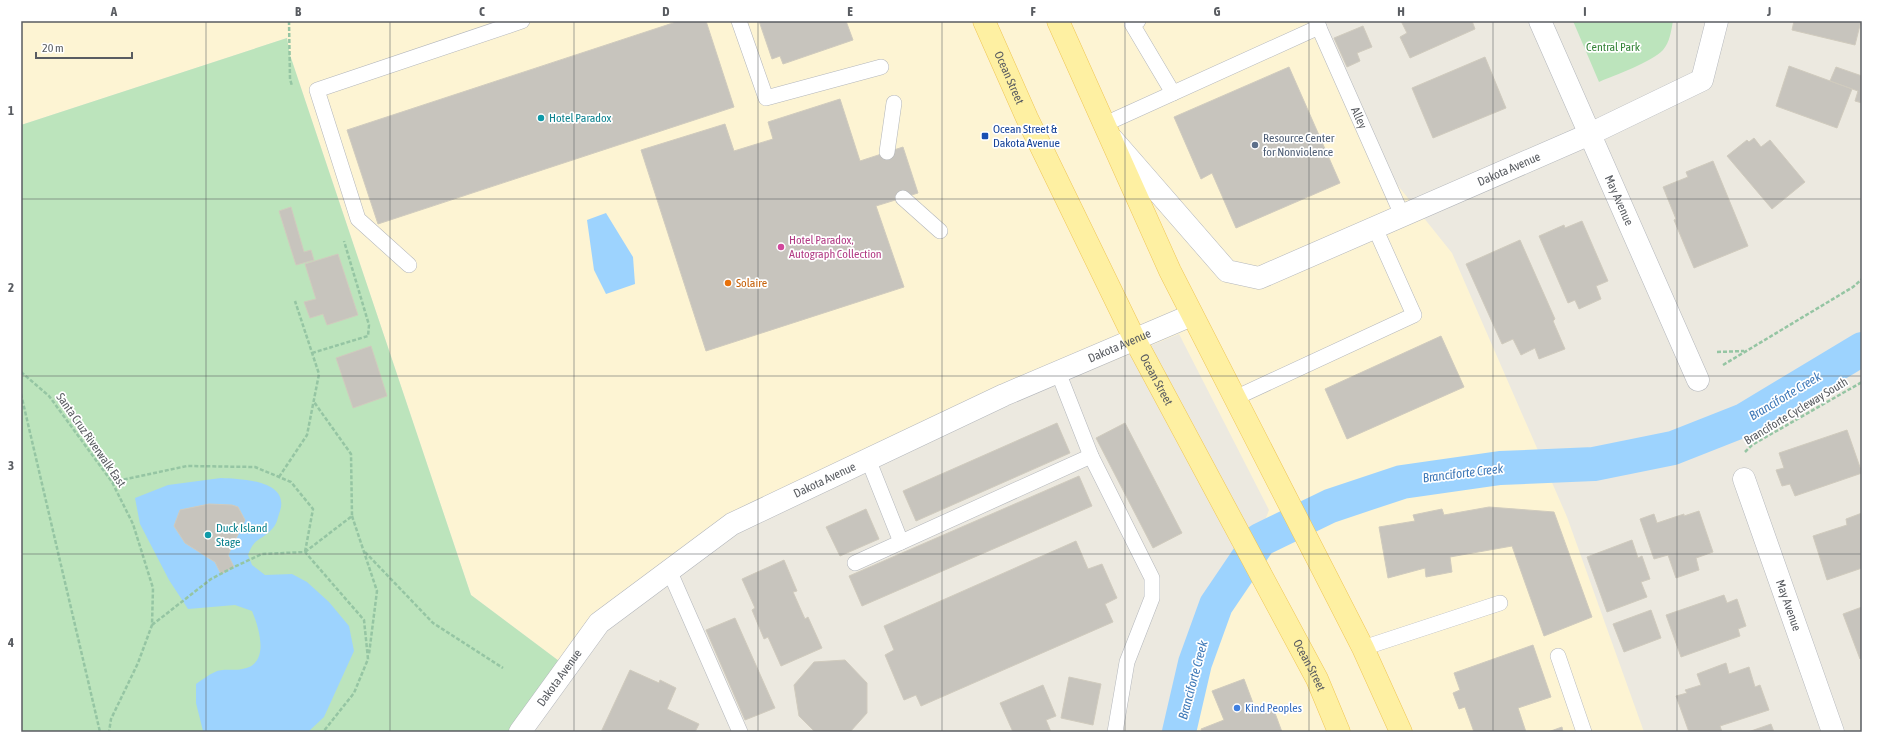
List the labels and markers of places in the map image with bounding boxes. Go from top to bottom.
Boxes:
place label: Hotel Paradox [549,111,612,125]
marker: Hotel Paradox [536,113,546,123]
place label: Ocean Street & Dakota Avenue [993,122,1060,150]
marker: Ocean Street & Dakota Avenue [980,131,990,141]
place label: Resource Center for Nonviolence [1263,131,1335,159]
marker: Resource Center for Nonviolence [1250,140,1260,150]
place label: Hotel Paradox, Autograph Collection [789,233,882,261]
marker: Hotel Paradox, Autograph Collection [776,242,786,252]
place label: Solaire [736,276,767,290]
marker: Solaire [723,278,733,288]
place label: Duck Island Stage [216,521,267,549]
marker: Duck Island Stage [203,530,213,540]
place label: Kind Peoples [1245,701,1302,715]
marker: Kind Peoples [1232,703,1242,713]

